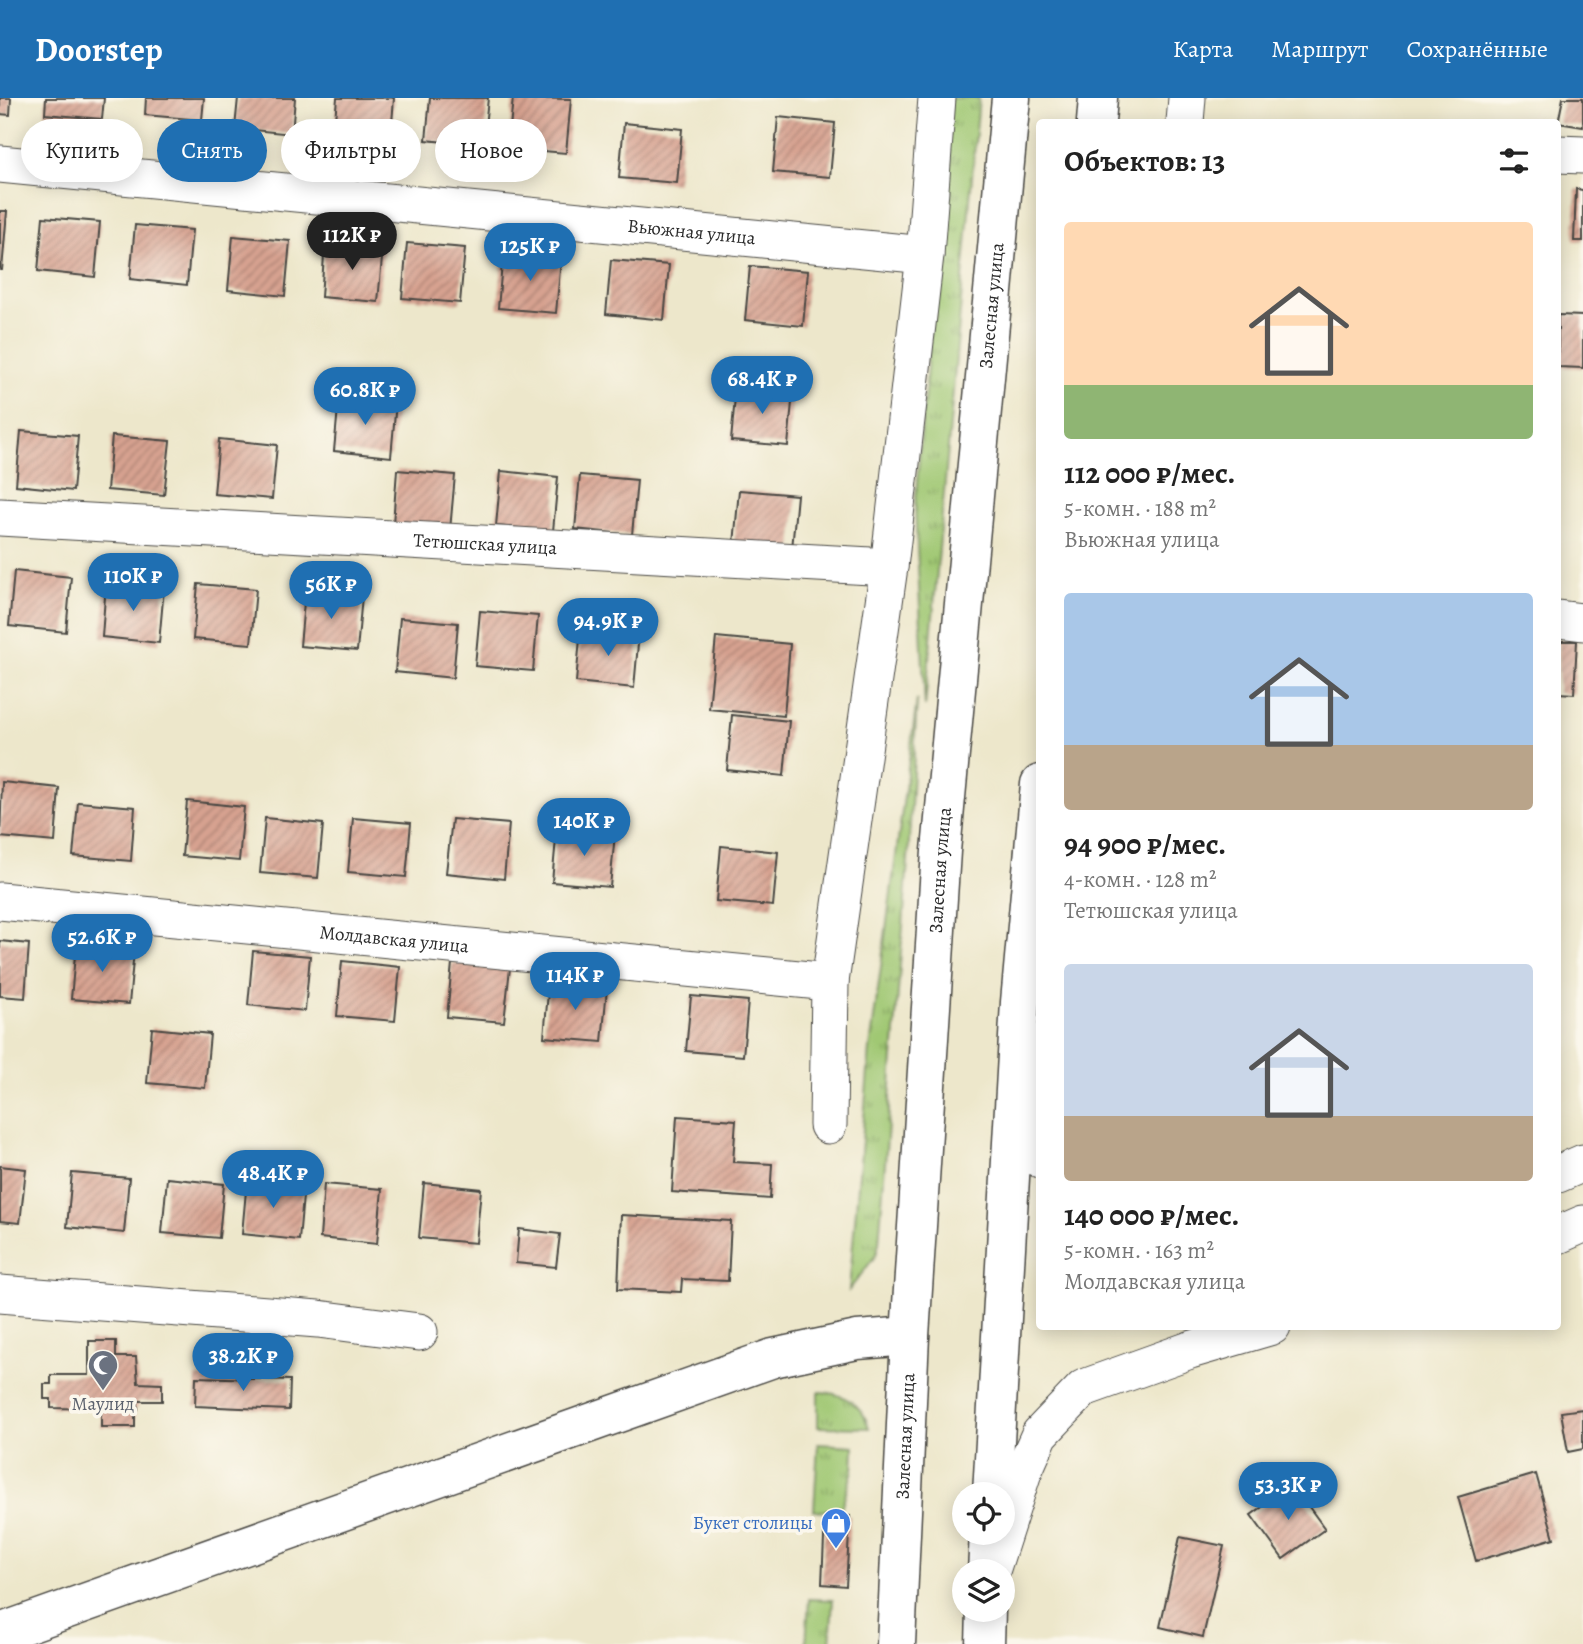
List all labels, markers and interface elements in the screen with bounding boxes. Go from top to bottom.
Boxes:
text: Doorstep [35,27,163,72]
text: Карта [1173,33,1233,65]
text: Маршрут [1271,33,1369,65]
text: Сохранённые [1407,33,1548,65]
chip: Купить [21,119,143,182]
chip: Снять [157,119,267,182]
chip: Фильтры [281,119,421,182]
chip: Новое [435,119,547,182]
text: Объектов: 13 [1064,141,1225,181]
icon: filters [1495,142,1533,180]
pin: 112K ₽ [295,212,409,272]
street label: Вьюжная улица [626,213,757,251]
text: 112K ₽ [323,219,381,250]
pin: 125K ₽ [473,223,587,283]
text: 125K ₽ [500,230,560,261]
street label: Залесная улица [973,241,1011,370]
icon: home [1236,268,1362,394]
pin: 68.4K ₽ [697,356,827,416]
text: 68.4K ₽ [727,363,797,394]
pin: 60.8K ₽ [300,368,430,427]
text: 60.8K ₽ [330,374,400,405]
text: 112 000 ₽/мес. [1064,453,1236,493]
text: 5-комн. · 188 m² [1064,493,1216,524]
text: Вьюжная улица [1064,524,1220,555]
street label: Тетюшская улица [413,527,558,561]
pin: 110K ₽ [76,554,190,613]
text: 110K ₽ [104,560,162,591]
pin: 56K ₽ [282,561,380,621]
text: 56K ₽ [305,568,357,599]
pin: 94.9K ₽ [543,598,673,658]
text: 94.9K ₽ [573,605,643,636]
icon: home [1236,639,1362,765]
pin: 140K ₽ [527,798,641,858]
text: 140K ₽ [553,805,615,836]
street label: Залесная улица [923,806,958,934]
text: 94 900 ₽/мес. [1064,824,1226,864]
text: 4-комн. · 128 m² [1064,864,1217,895]
text: Тетюшская улица [1064,895,1238,926]
pin: 52.6K ₽ [37,914,167,974]
street label: Молдавская улица [318,919,470,960]
text: 52.6K ₽ [68,921,136,952]
pin: 114K ₽ [518,953,632,1012]
text: 114K ₽ [546,959,604,990]
icon: home [1236,1010,1362,1136]
pin: 48.4K ₽ [208,1150,338,1210]
text: 48.4K ₽ [238,1157,308,1188]
text: 140 000 ₽/мес. [1064,1195,1239,1235]
text: 5-комн. · 163 m² [1064,1235,1214,1266]
text: Молдавская улица [1064,1266,1245,1297]
pin: 38.2K ₽ [178,1334,308,1393]
text: 38.2K ₽ [208,1340,278,1371]
mosque icon: Маулид [86,1348,120,1392]
street label: Залесная улица [890,1372,921,1500]
place label: Маулид [72,1391,134,1417]
pin: 53.3K ₽ [1223,1462,1353,1522]
text: 53.3K ₽ [1255,1469,1321,1500]
map controls [952,1482,1015,1622]
button: locate [952,1482,1015,1545]
shop icon: Букет столицы [819,1506,853,1550]
place label: Букет столицы [693,1510,813,1536]
button: layers [952,1559,1015,1622]

